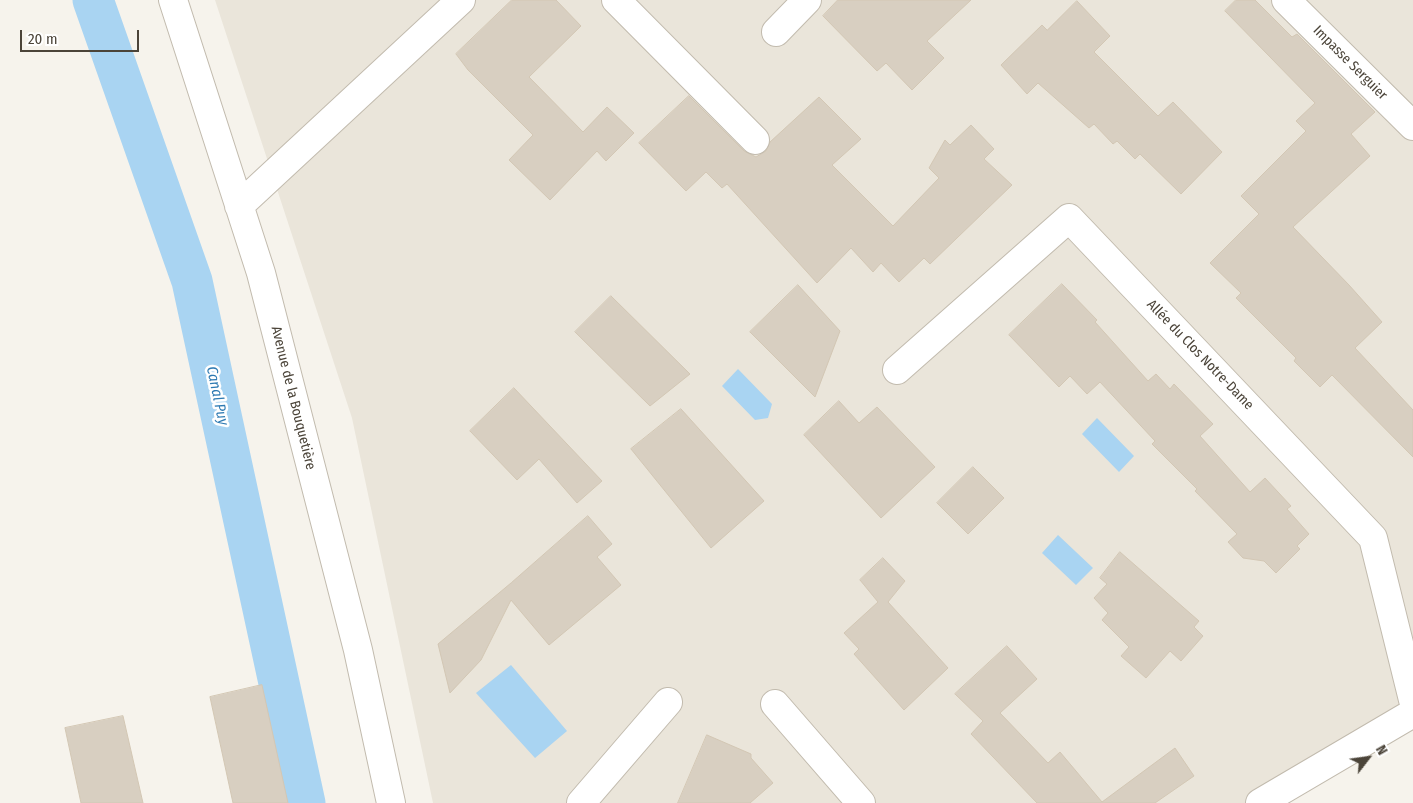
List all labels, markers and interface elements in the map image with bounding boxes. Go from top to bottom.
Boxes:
scale bar [22,20,141,52]
street label: Impasse Serguier [1309,22,1391,104]
text: 20 m [28,30,58,48]
street label: Allée du Clos Notre-Dame [1143,296,1257,414]
street label: Avenue de la Bouquetière [267,324,319,472]
water label: Canal Puy [202,365,232,427]
north arrow [1343,733,1393,783]
text: N [1372,742,1391,758]

